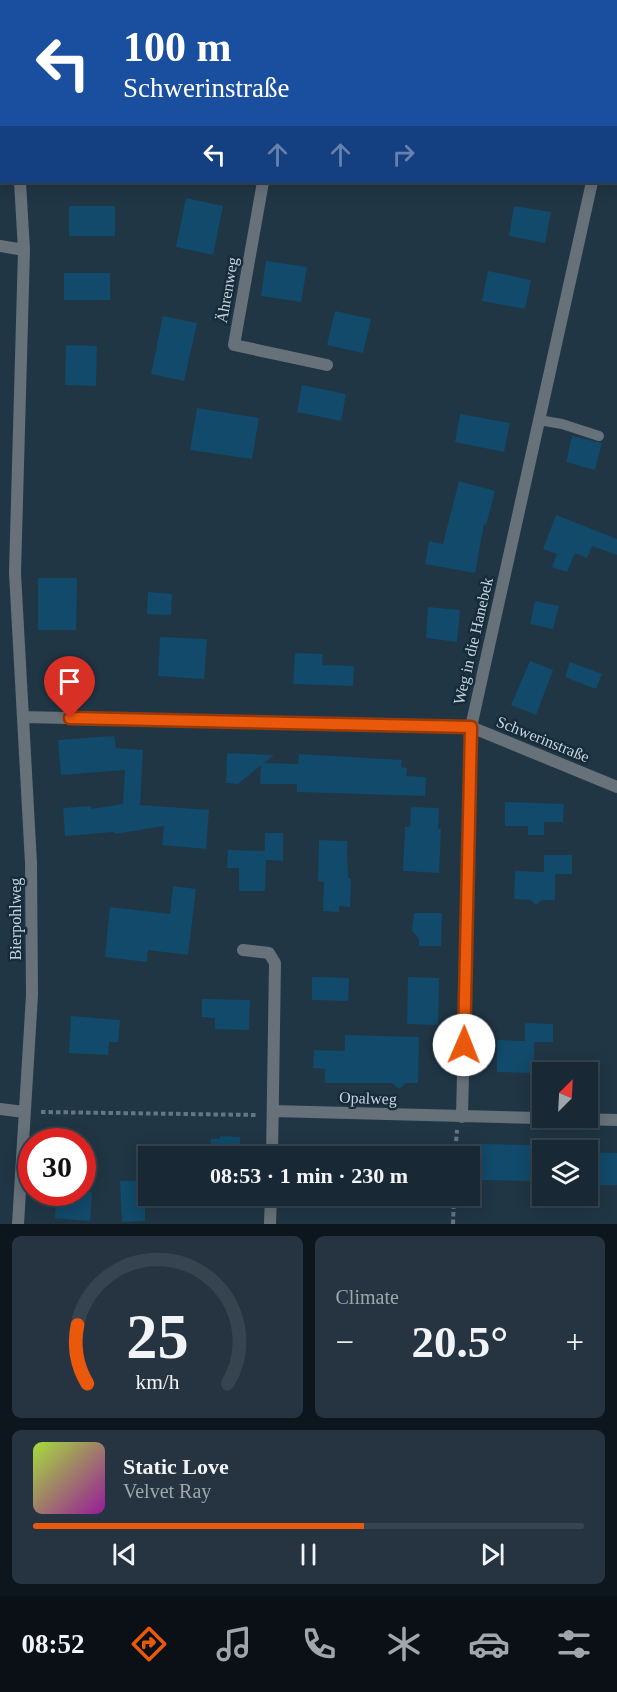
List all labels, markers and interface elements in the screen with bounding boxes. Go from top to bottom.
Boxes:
icon: left [24,24,102,102]
text: 100 m [123,24,232,70]
text: Schwerinstraße [123,73,289,103]
icon: left [198,138,231,171]
icon: ahead [261,138,294,171]
icon: ahead [324,138,357,171]
icon: right [387,138,420,171]
street label: Ährenweg [213,256,242,324]
street label: Weg in die Hanebek [450,576,497,706]
pin [44,656,95,718]
icon: arrive [53,665,86,698]
street label: Schwerinstraße [494,713,592,765]
street label: Bierpohlweg [7,878,25,960]
position arrow [432,1013,496,1077]
north arrow [532,1062,598,1128]
map controls [532,1062,598,1206]
street label: Opalweg [339,1088,397,1109]
speed limit sign: 30 [18,1128,96,1206]
button: layers [532,1140,598,1206]
text: 08:53 · 1 min · 230 m [210,1163,408,1188]
text: Climate [336,1286,399,1308]
text: 25 [126,1302,188,1371]
text: 20.5° [411,1317,508,1367]
text: − [336,1324,354,1360]
text: + [565,1324,584,1360]
text: km/h [135,1370,180,1394]
text: Static Love [123,1454,229,1479]
text: Velvet Ray [123,1480,211,1502]
icon: previous [108,1538,141,1571]
icon: pause [292,1538,325,1571]
icon: next [476,1538,509,1571]
icon: directions [128,1623,170,1665]
icon: music [213,1623,255,1665]
icon: phone [298,1623,340,1665]
icon: climate [383,1623,425,1665]
icon: car [468,1623,510,1665]
icon: filters [553,1623,595,1665]
text: 08:52 [22,1629,85,1659]

